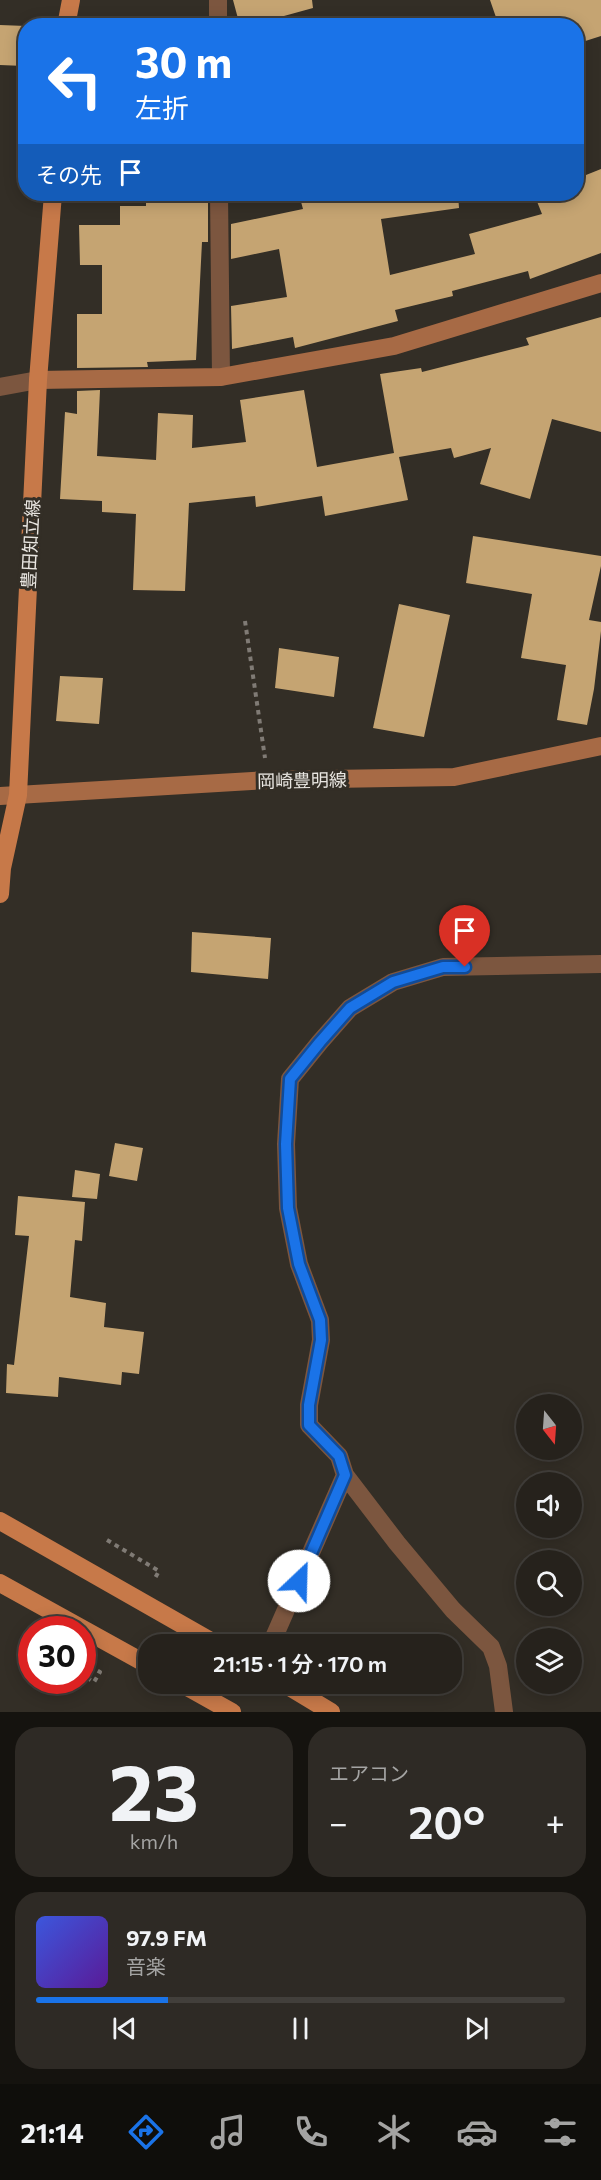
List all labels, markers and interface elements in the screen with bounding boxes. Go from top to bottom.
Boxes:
text: 30 m [135,35,232,87]
icon: left [36,42,114,120]
text: 左折 [135,91,189,124]
icon: arrive [114,156,147,189]
text: その先 [36,161,102,188]
street label: 豊田知立線 [17,498,43,590]
street label: 岡崎豊明線 [257,768,347,792]
pin [439,905,490,967]
icon: arrive [448,914,481,947]
north arrow [516,1394,582,1460]
map controls [516,1394,582,1694]
button: sound [516,1472,582,1538]
position arrow [267,1549,331,1613]
button: search [516,1550,582,1616]
speed limit sign: 30 [18,1616,96,1694]
button: layers [516,1628,582,1694]
text: 21:15 · 1 分 · 170 m [213,1650,387,1677]
text: 23 [109,1742,199,1837]
text: エアコン [329,1761,409,1785]
text: 20° [408,1793,485,1848]
text: − [329,1801,348,1842]
text: + [546,1801,565,1842]
text: km/h [130,1829,178,1853]
text: 97.9 FM [126,1924,207,1951]
text: 音楽 [126,1954,166,1978]
icon: previous [108,2012,141,2045]
icon: pause [284,2012,317,2045]
icon: next [460,2012,493,2045]
icon: directions [125,2111,167,2153]
icon: music [207,2111,249,2153]
icon: phone [290,2111,332,2153]
icon: climate [373,2111,415,2153]
icon: car [456,2111,498,2153]
icon: filters [539,2111,581,2153]
text: 21:14 [20,2116,84,2149]

